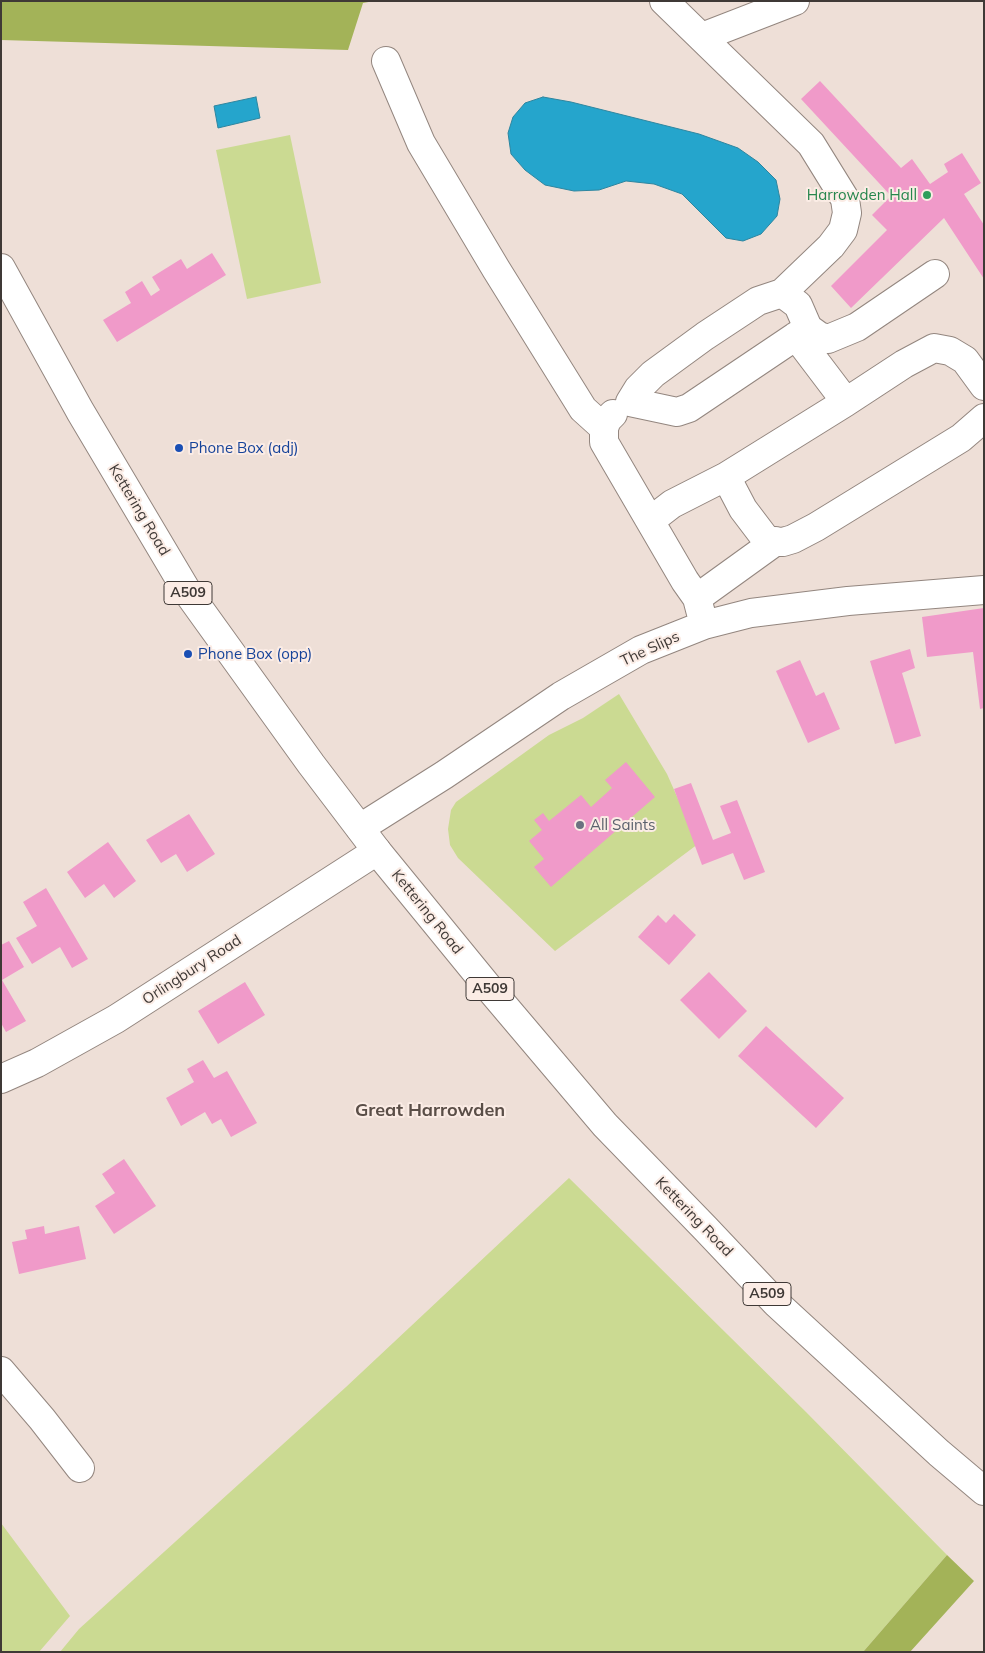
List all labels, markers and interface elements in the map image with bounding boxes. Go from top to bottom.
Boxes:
place label: Harrowden Hall [807,186,917,204]
marker: Harrowden Hall [921,189,933,201]
place label: Phone Box (adj) [189,439,299,457]
marker: Phone Box (adj) [173,442,185,454]
street label: Kettering Road [105,461,173,559]
road number: A509 [164,582,212,604]
street label: The Slips [618,628,682,670]
place label: Phone Box (opp) [198,645,312,663]
marker: Phone Box (opp) [182,648,194,660]
place label: All Saints [590,816,655,834]
marker: All Saints [574,819,586,831]
street label: Kettering Road [387,866,467,958]
street label: Orlingbury Road [139,931,245,1009]
road number: A509 [466,978,514,1001]
district label: Great Harrowden [355,1100,505,1122]
street label: Kettering Road [652,1174,736,1260]
road number: A509 [743,1282,791,1306]

